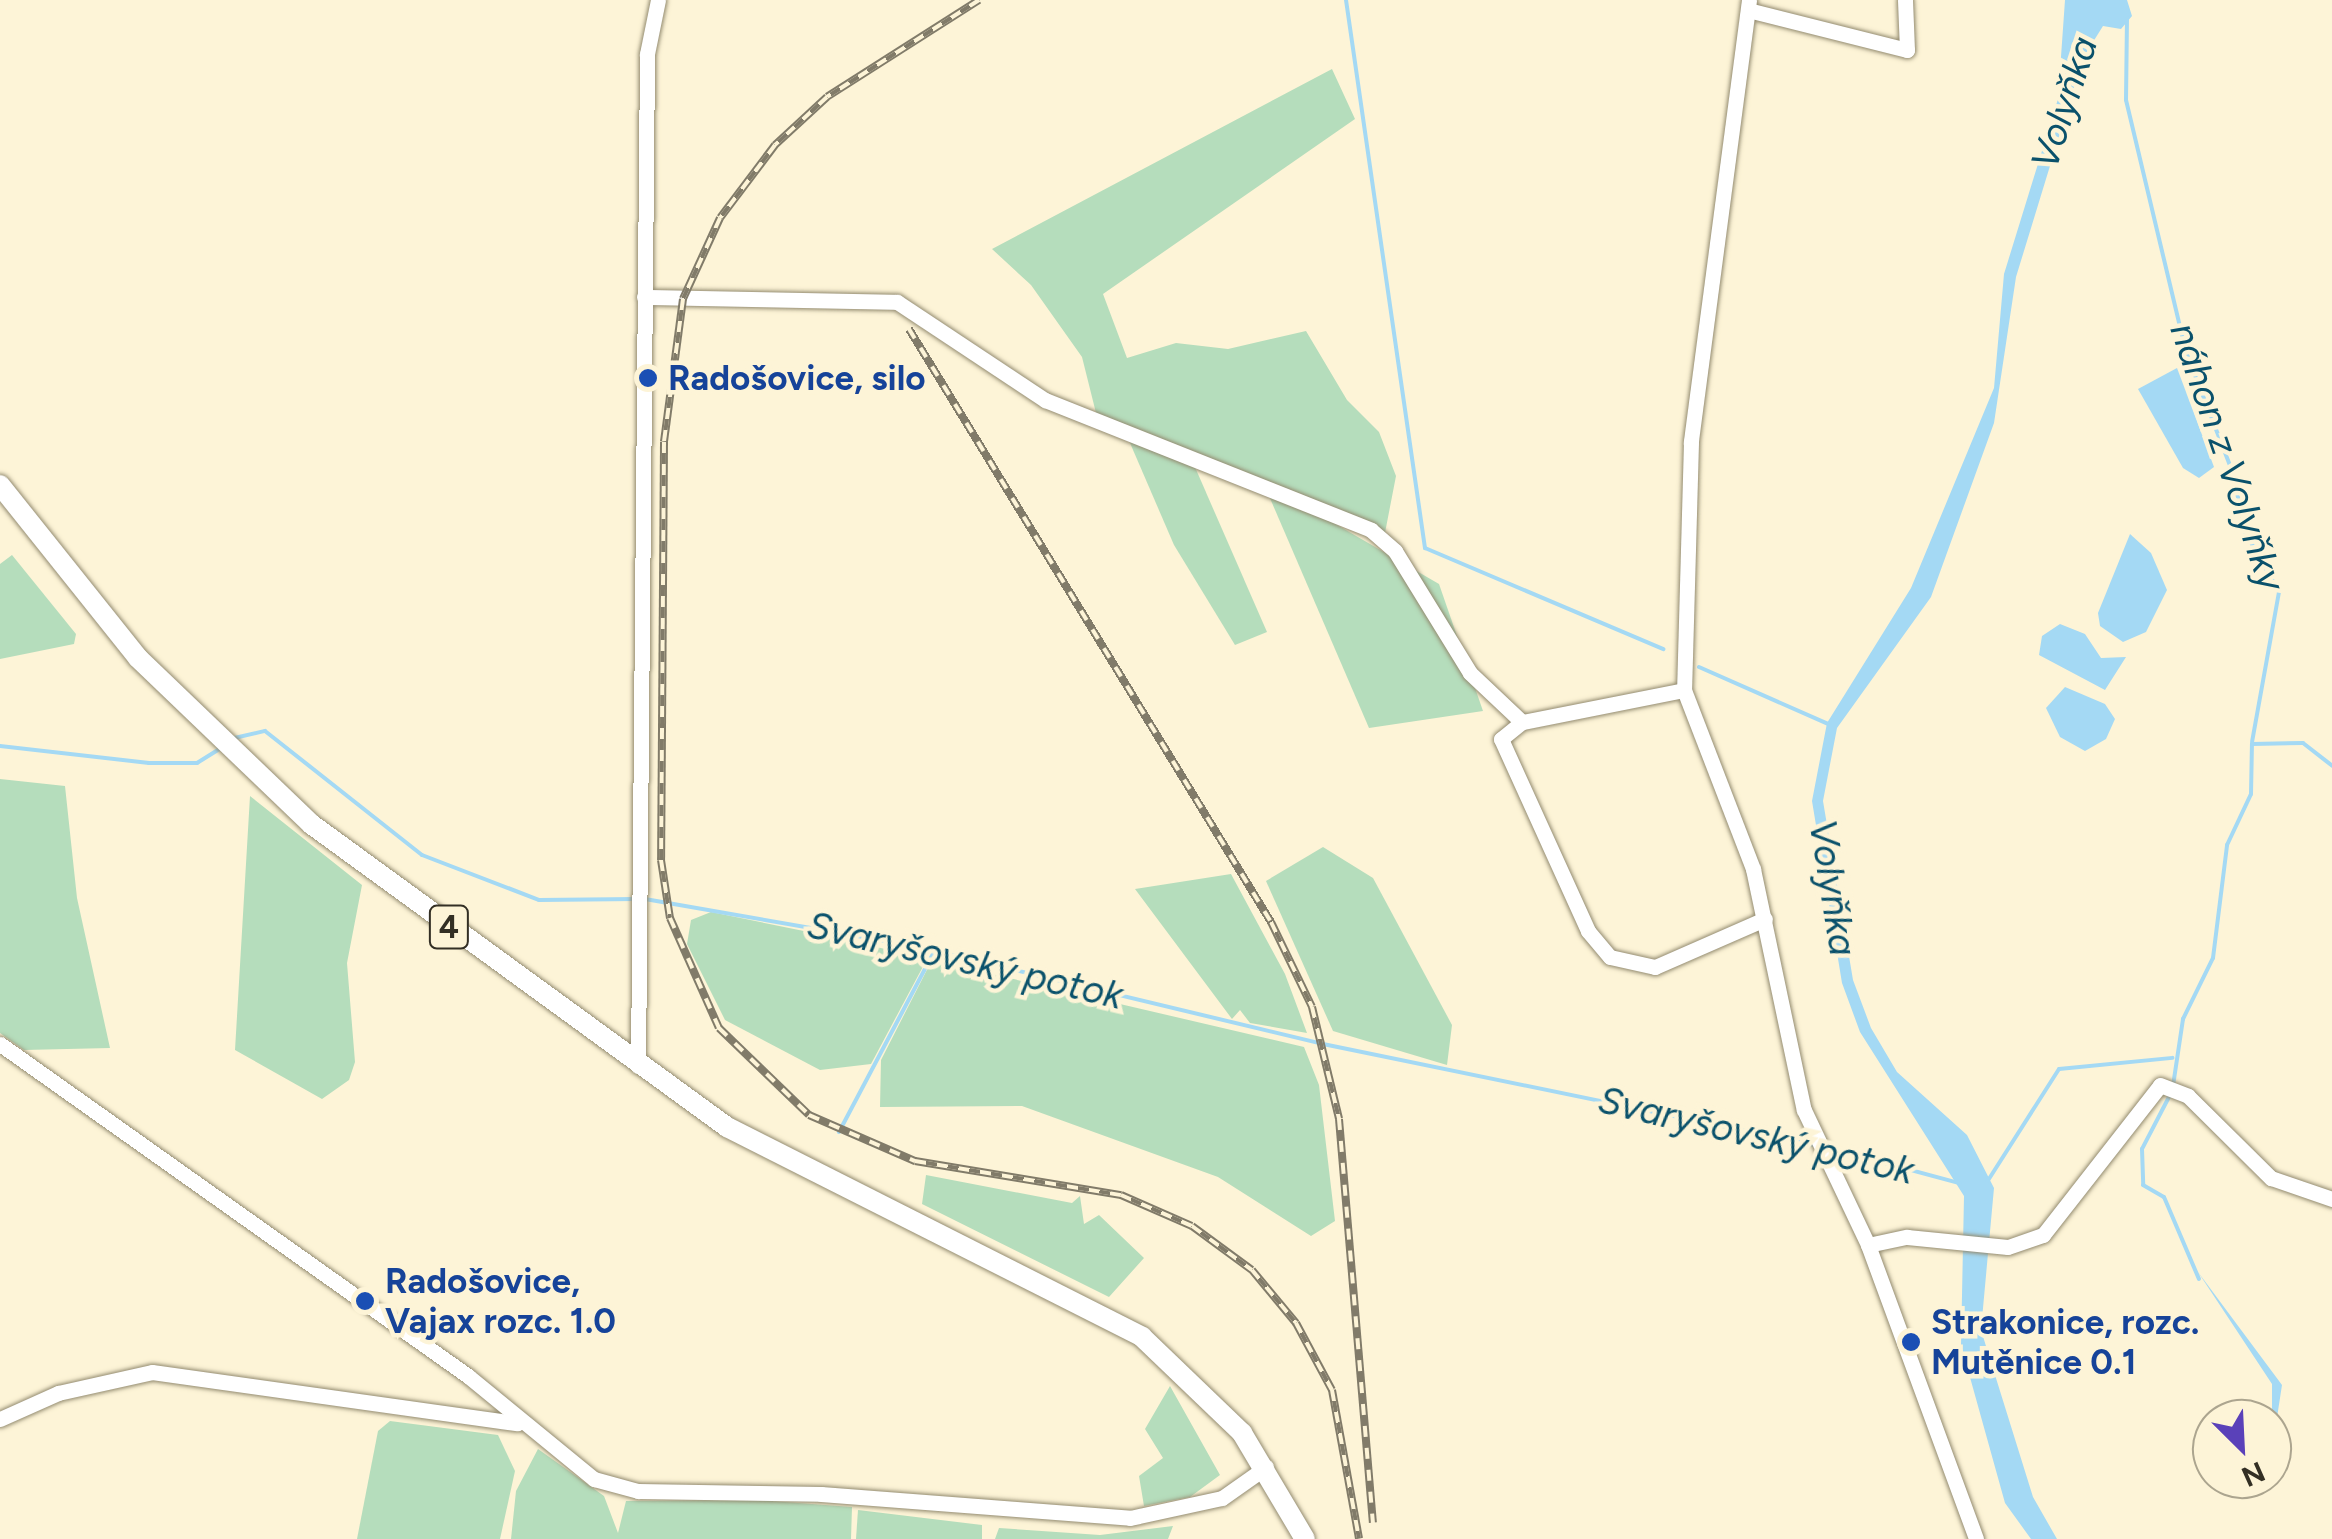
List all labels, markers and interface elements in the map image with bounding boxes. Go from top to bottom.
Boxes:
water label: Volyňka [2022,31,2108,175]
water label: náhon z Volyňky [2160,317,2294,597]
place label: Radošovice, silo [668,357,926,399]
marker: Radošovice, silo [637,367,659,389]
water label: Volyňka [1799,817,1865,959]
road number: 4 [426,900,472,954]
water label: Svaryšovský potok [803,903,1127,1019]
water label: Svaryšovský potok [1594,1078,1918,1194]
place label: Radošovice, Vajax rozc. 1.0 [385,1260,616,1342]
marker: Radošovice, Vajax rozc. 1.0 [354,1290,376,1312]
place label: Strakonice, rozc. Mutěnice 0.1 [1931,1301,2199,1383]
marker: Strakonice, rozc. Mutěnice 0.1 [1900,1331,1922,1353]
north arrow [2192,1399,2292,1499]
text: N [2237,1455,2270,1495]

